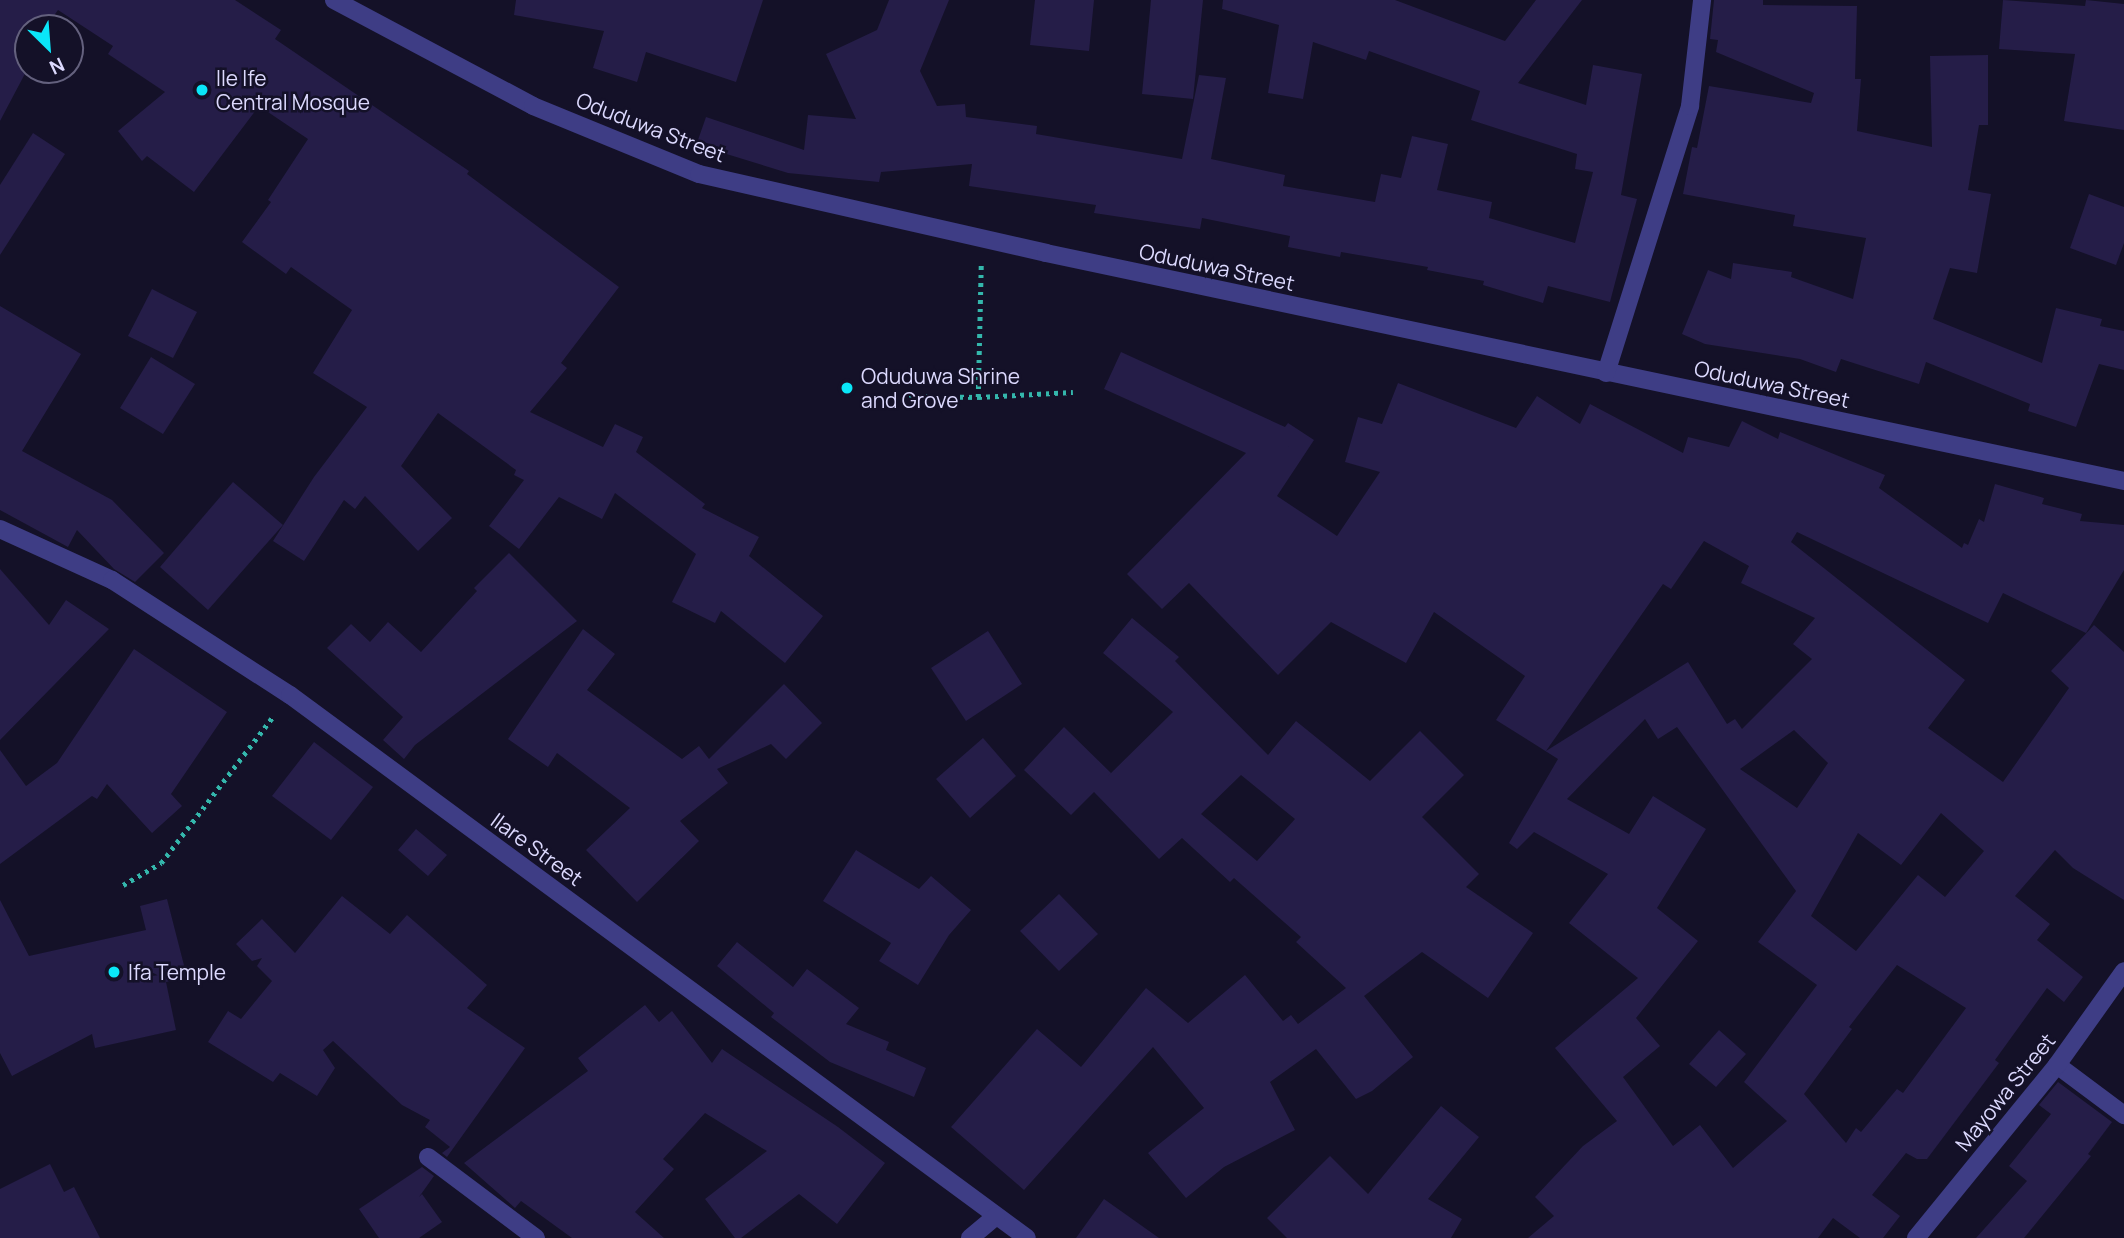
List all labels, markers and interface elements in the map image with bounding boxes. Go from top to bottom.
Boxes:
north arrow [14,14,84,84]
text: N [45,52,69,81]
place label: Ile Ife Central Mosque [216,65,370,115]
marker: Ile Ife Central Mosque [194,82,210,98]
street label: Oduduwa Street [573,87,729,167]
street label: Oduduwa Street [1137,238,1297,296]
street label: Oduduwa Street [1692,355,1852,413]
place label: Oduduwa Shrine and Grove [861,363,1020,413]
marker: Oduduwa Shrine and Grove [839,380,855,396]
street label: Ilare Street [486,807,588,891]
place label: Ifa Temple [128,959,226,985]
marker: Ifa Temple [106,964,122,980]
street label: Mayowa Street [1950,1028,2060,1156]

